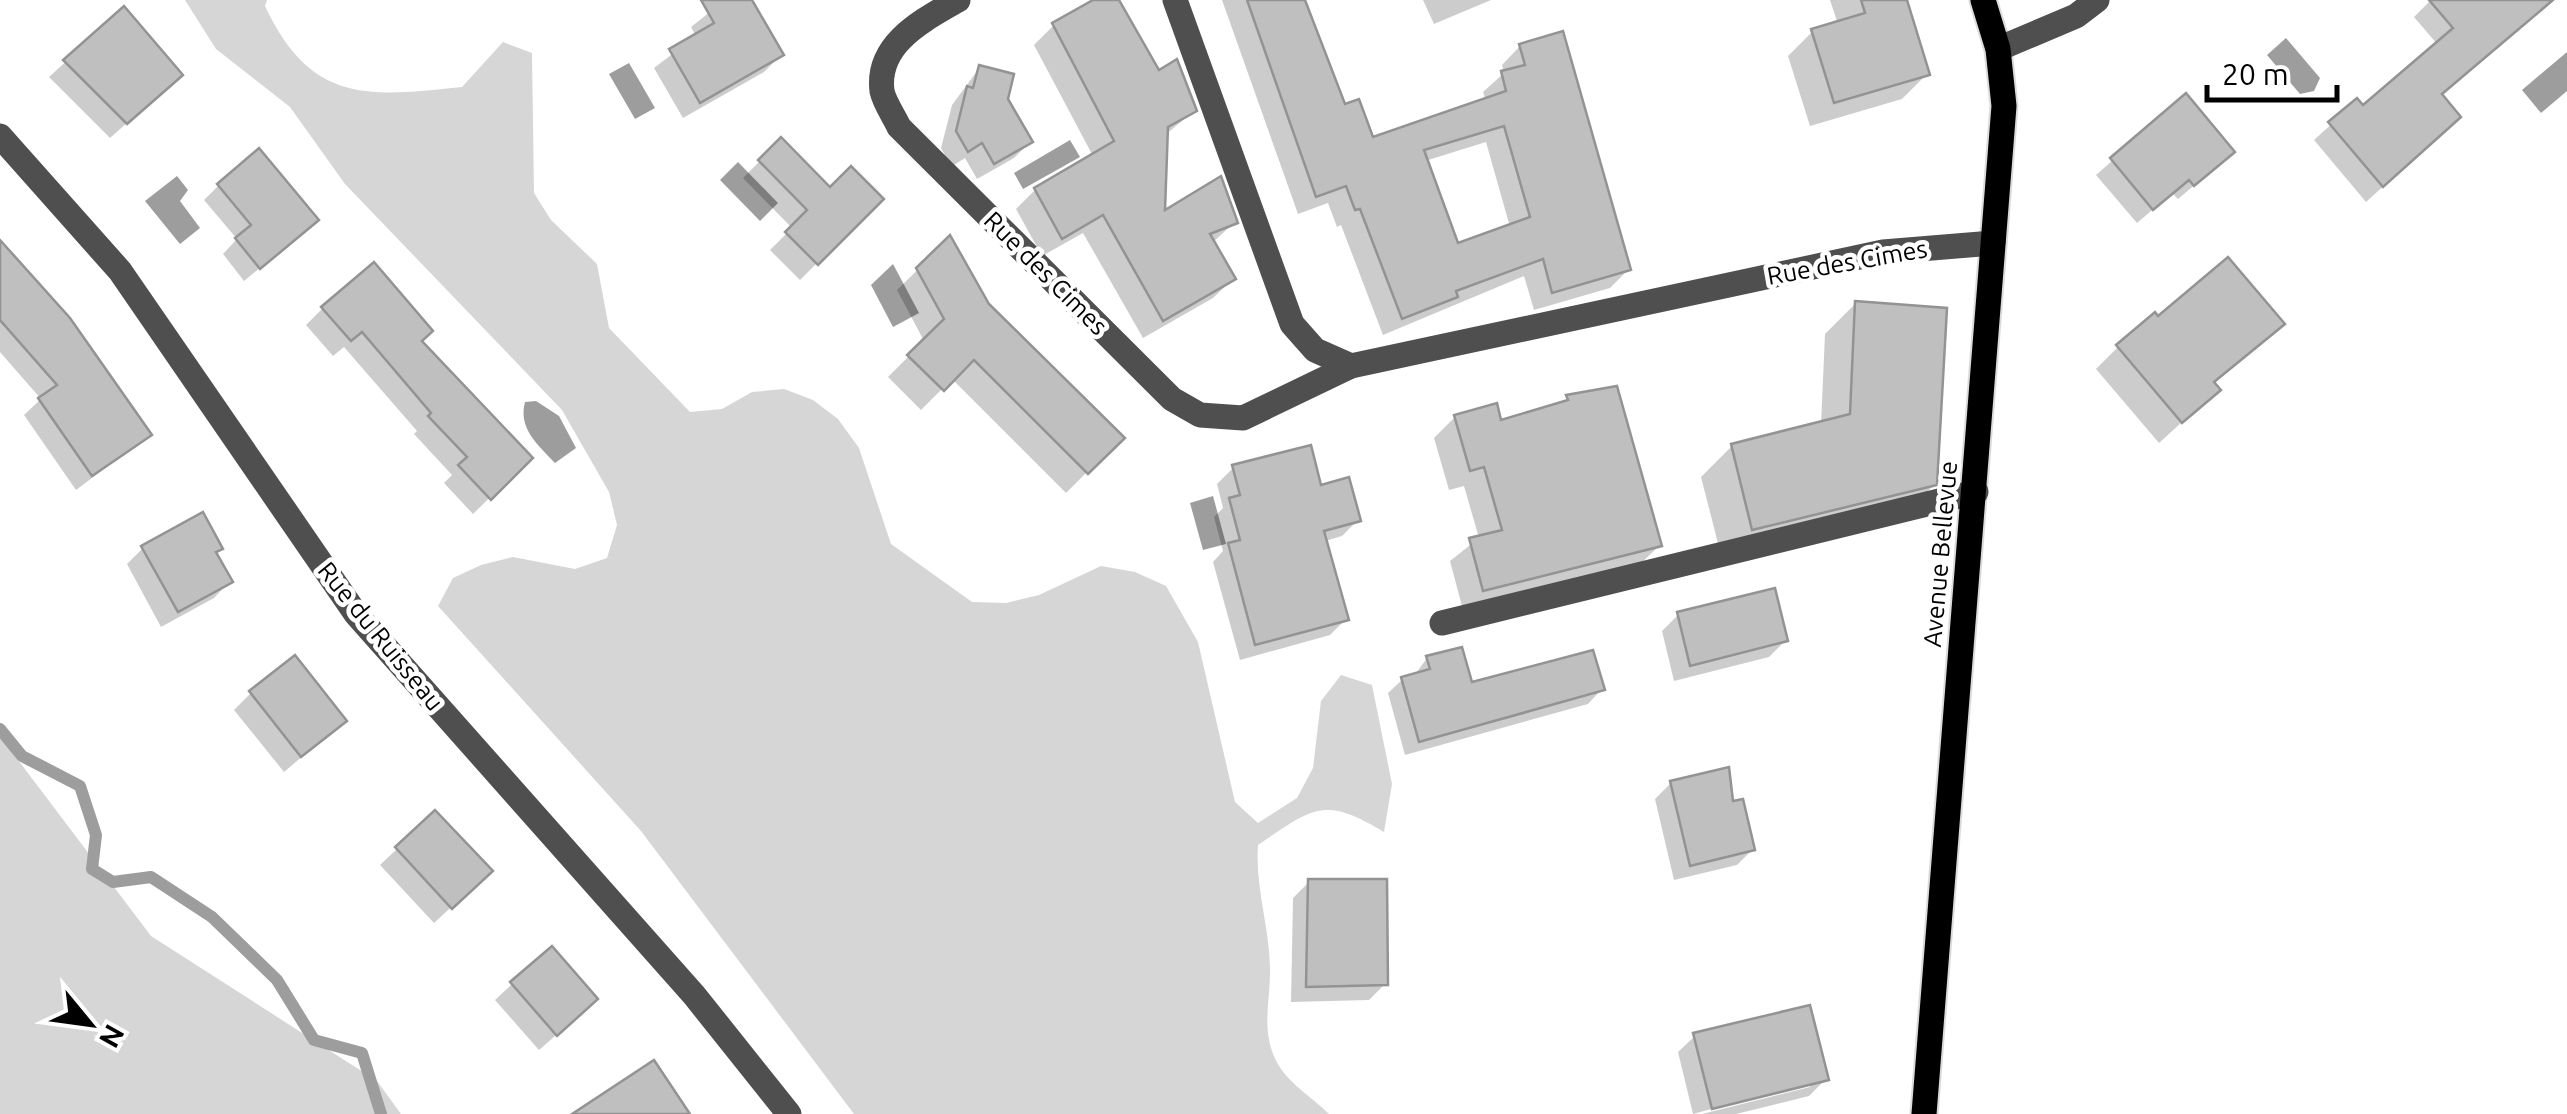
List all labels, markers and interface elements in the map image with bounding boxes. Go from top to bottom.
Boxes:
scale bar [2207,40,2337,102]
text: 20 m [2222,57,2289,91]
street label: Rue des Cimes [979,206,1113,340]
street label: Rue des Cimes [1765,234,1929,290]
street label: Avenue Bellevue [1918,460,1962,648]
street label: Rue du Ruisseau [313,556,449,716]
north arrow [40,974,140,1074]
text: N [94,1020,131,1053]

